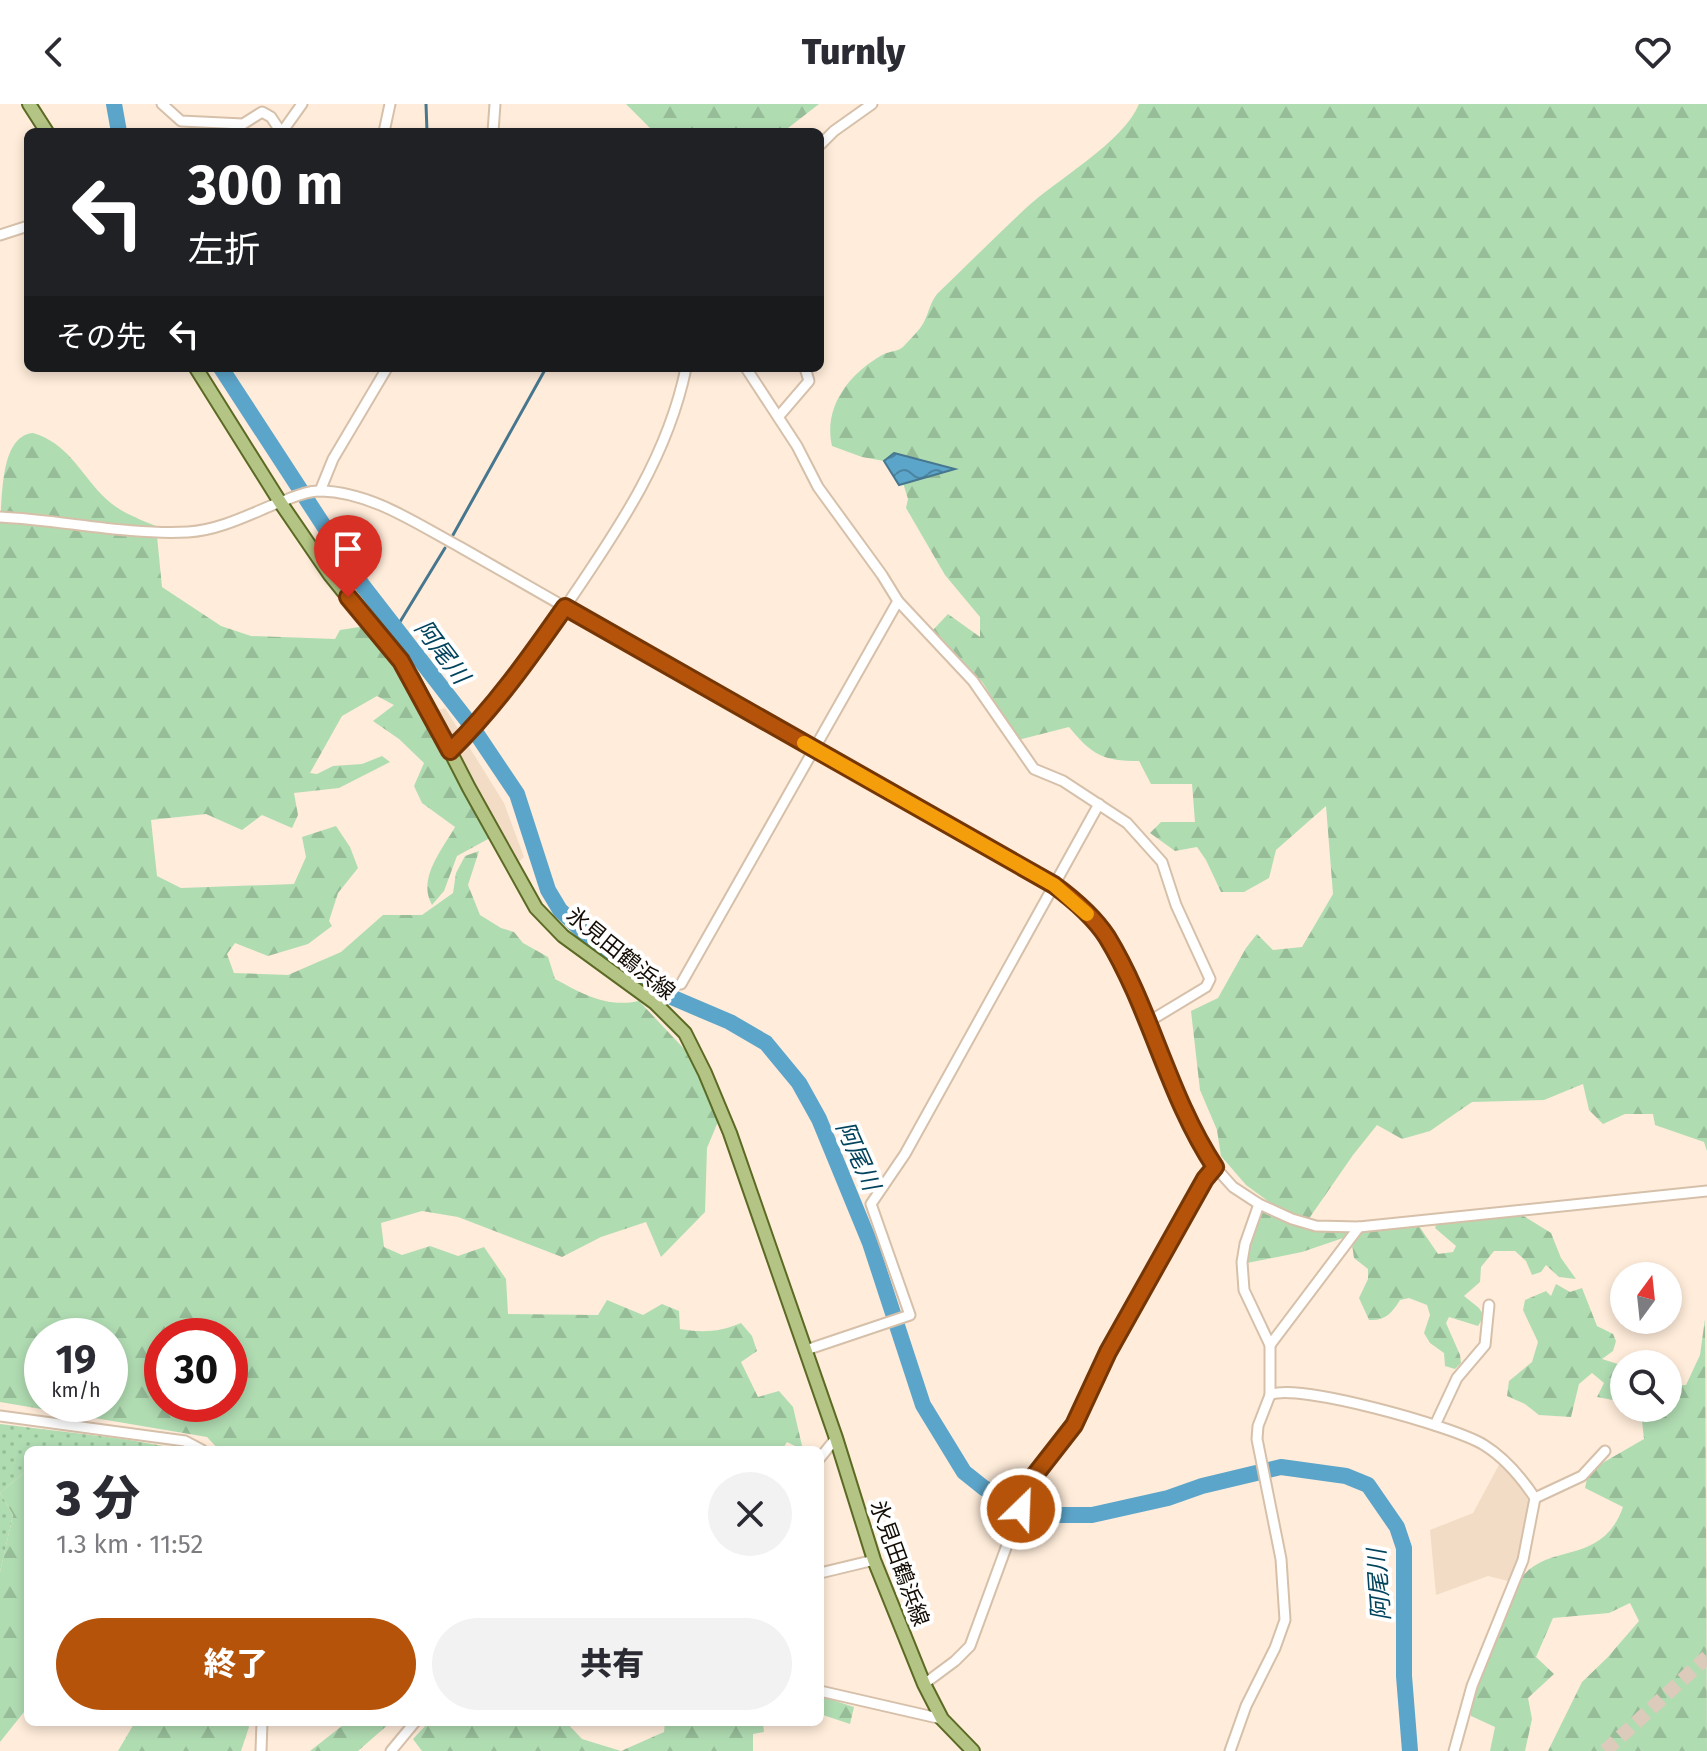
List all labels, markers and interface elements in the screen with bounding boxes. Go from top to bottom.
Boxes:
icon: back [32,30,76,74]
text: Turnly [802,30,905,74]
icon: heart [1631,30,1675,74]
text: 300 m [188,152,343,219]
icon: left [56,160,160,264]
text: 左折 [188,228,260,272]
icon: left [162,312,206,356]
text: その先 [56,319,146,355]
pin [314,515,382,597]
icon: arrive [326,527,370,571]
water label: 阿尾川 [409,615,477,692]
street label: 氷見田鶴浜線 [561,901,680,1005]
water label: 阿尾川 [831,1117,887,1197]
north arrow [1610,1262,1682,1334]
map controls [1610,1262,1682,1422]
speed limit sign: 30 [144,1318,248,1422]
text: 19 [56,1336,96,1384]
button: search [1610,1350,1682,1422]
text: km/h [51,1378,101,1402]
position arrow [979,1467,1063,1551]
text: 3 分 [56,1470,140,1528]
button: close [708,1472,792,1556]
street label: 氷見田鶴浜線 [864,1497,935,1630]
text: 1.3 km · 11:52 [56,1529,203,1560]
water label: 阿尾川 [1362,1545,1395,1622]
button: 終了 [56,1618,416,1710]
button: 共有 [432,1618,792,1710]

